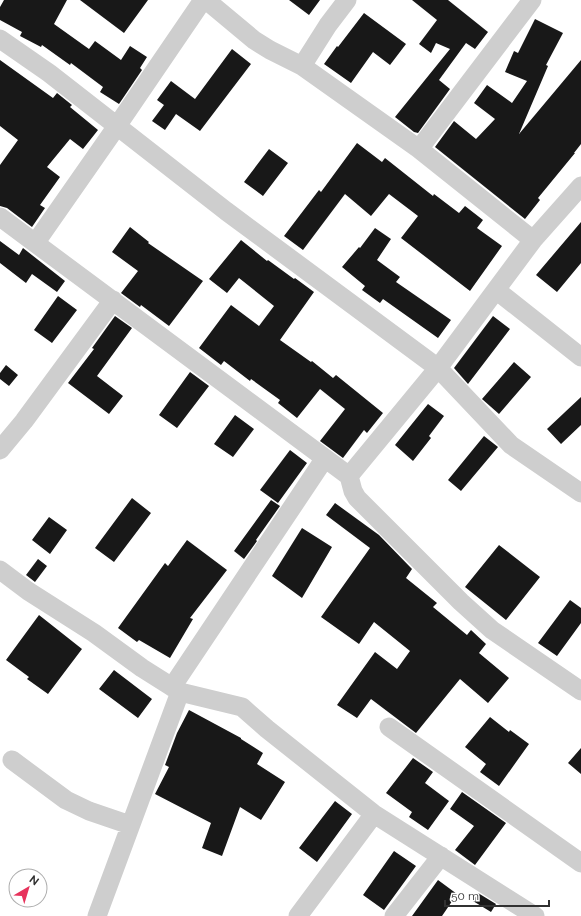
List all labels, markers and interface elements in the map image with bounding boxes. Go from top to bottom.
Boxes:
north arrow [8,868,48,908]
text: N [27,873,41,888]
scale bar [445,882,549,908]
text: 50 m [451,889,479,903]

